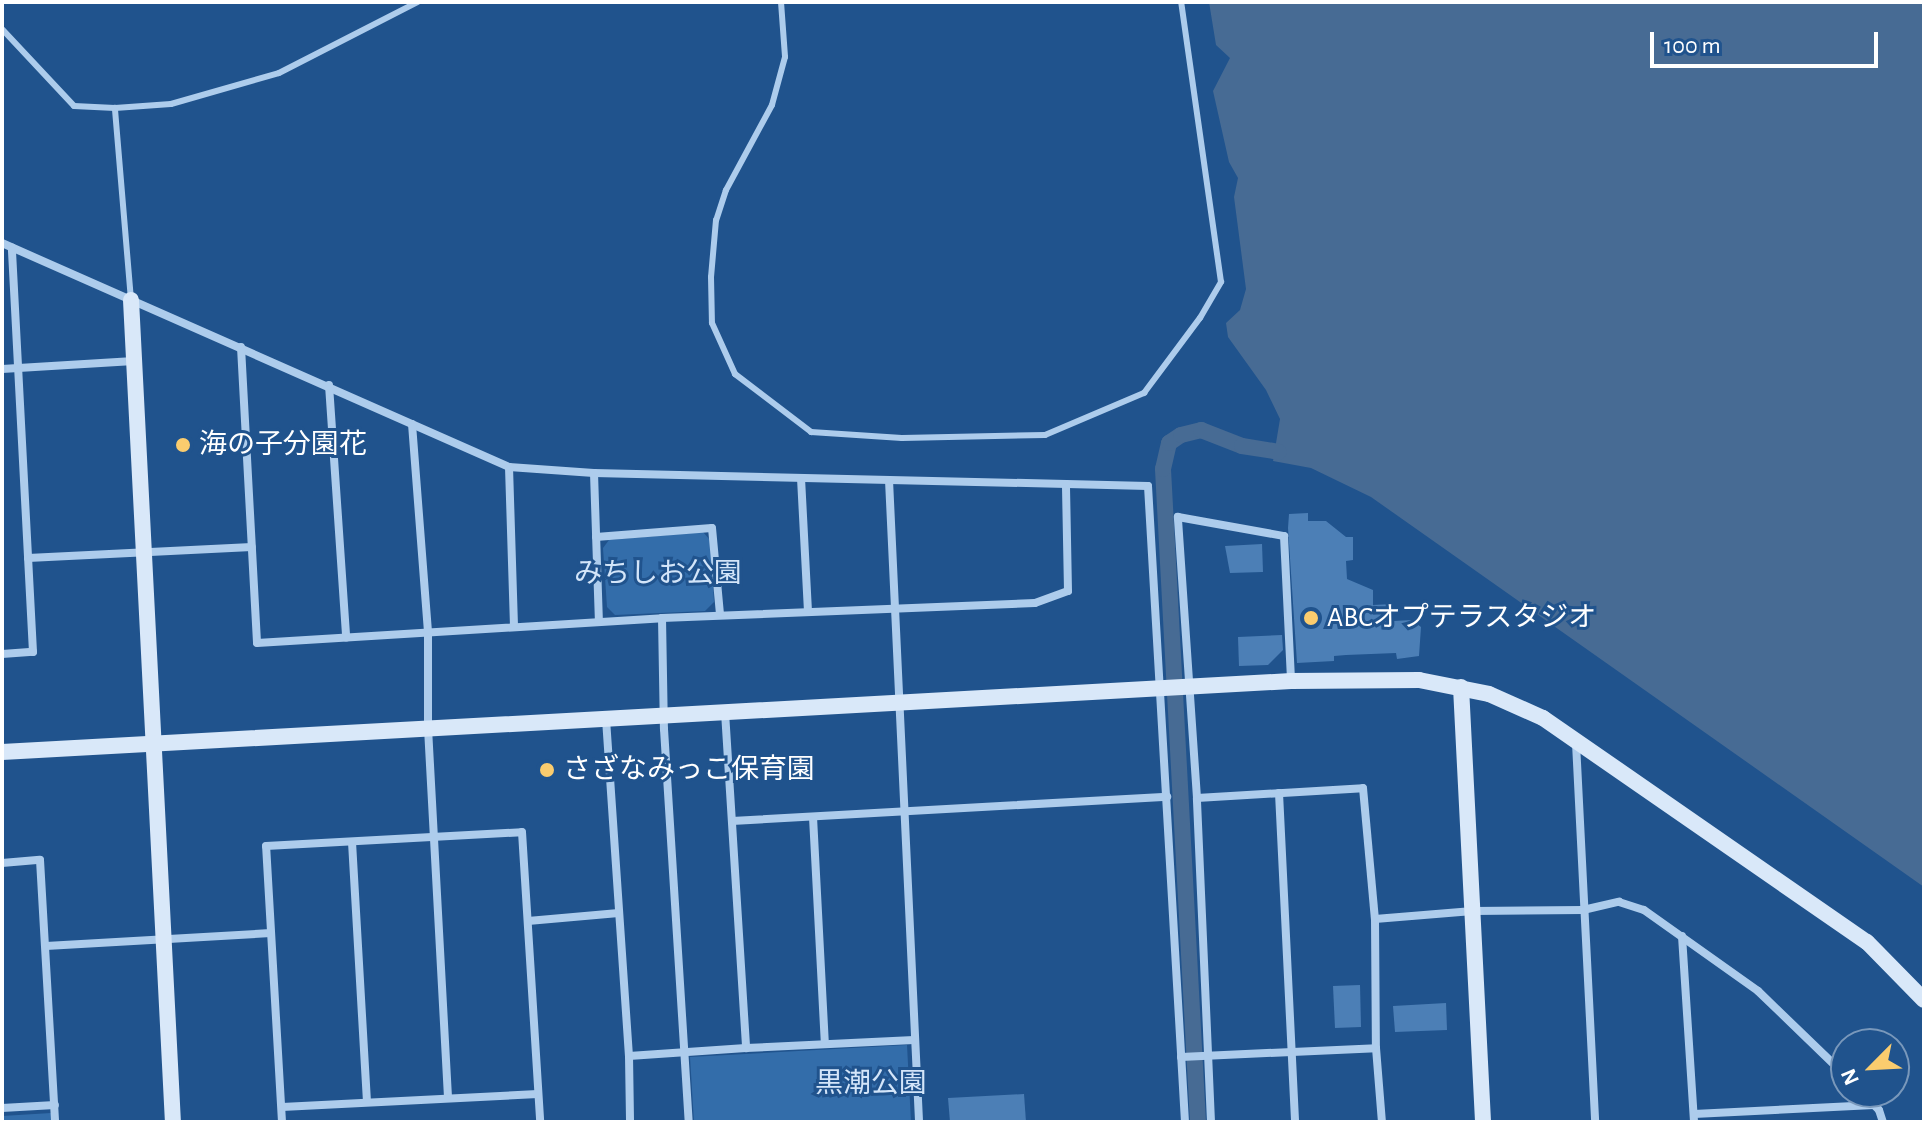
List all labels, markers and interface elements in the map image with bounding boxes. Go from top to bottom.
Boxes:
scale bar [1654,16,1882,66]
text: 100 m [1664,34,1721,58]
place label: 海の子分園花 [199,428,367,462]
marker: 海の子分園花 [174,436,192,454]
park label: みちしお公園 [574,557,742,591]
place label: ABCオプテラスタジオ [1327,601,1597,635]
marker: ABCオプテラスタジオ [1302,609,1320,627]
place label: さざなみっこ保育園 [563,753,815,787]
marker: さざなみっこ保育園 [538,761,556,779]
north arrow [1830,1028,1910,1108]
text: N [1837,1065,1863,1088]
park label: 黒潮公園 [815,1067,927,1101]

